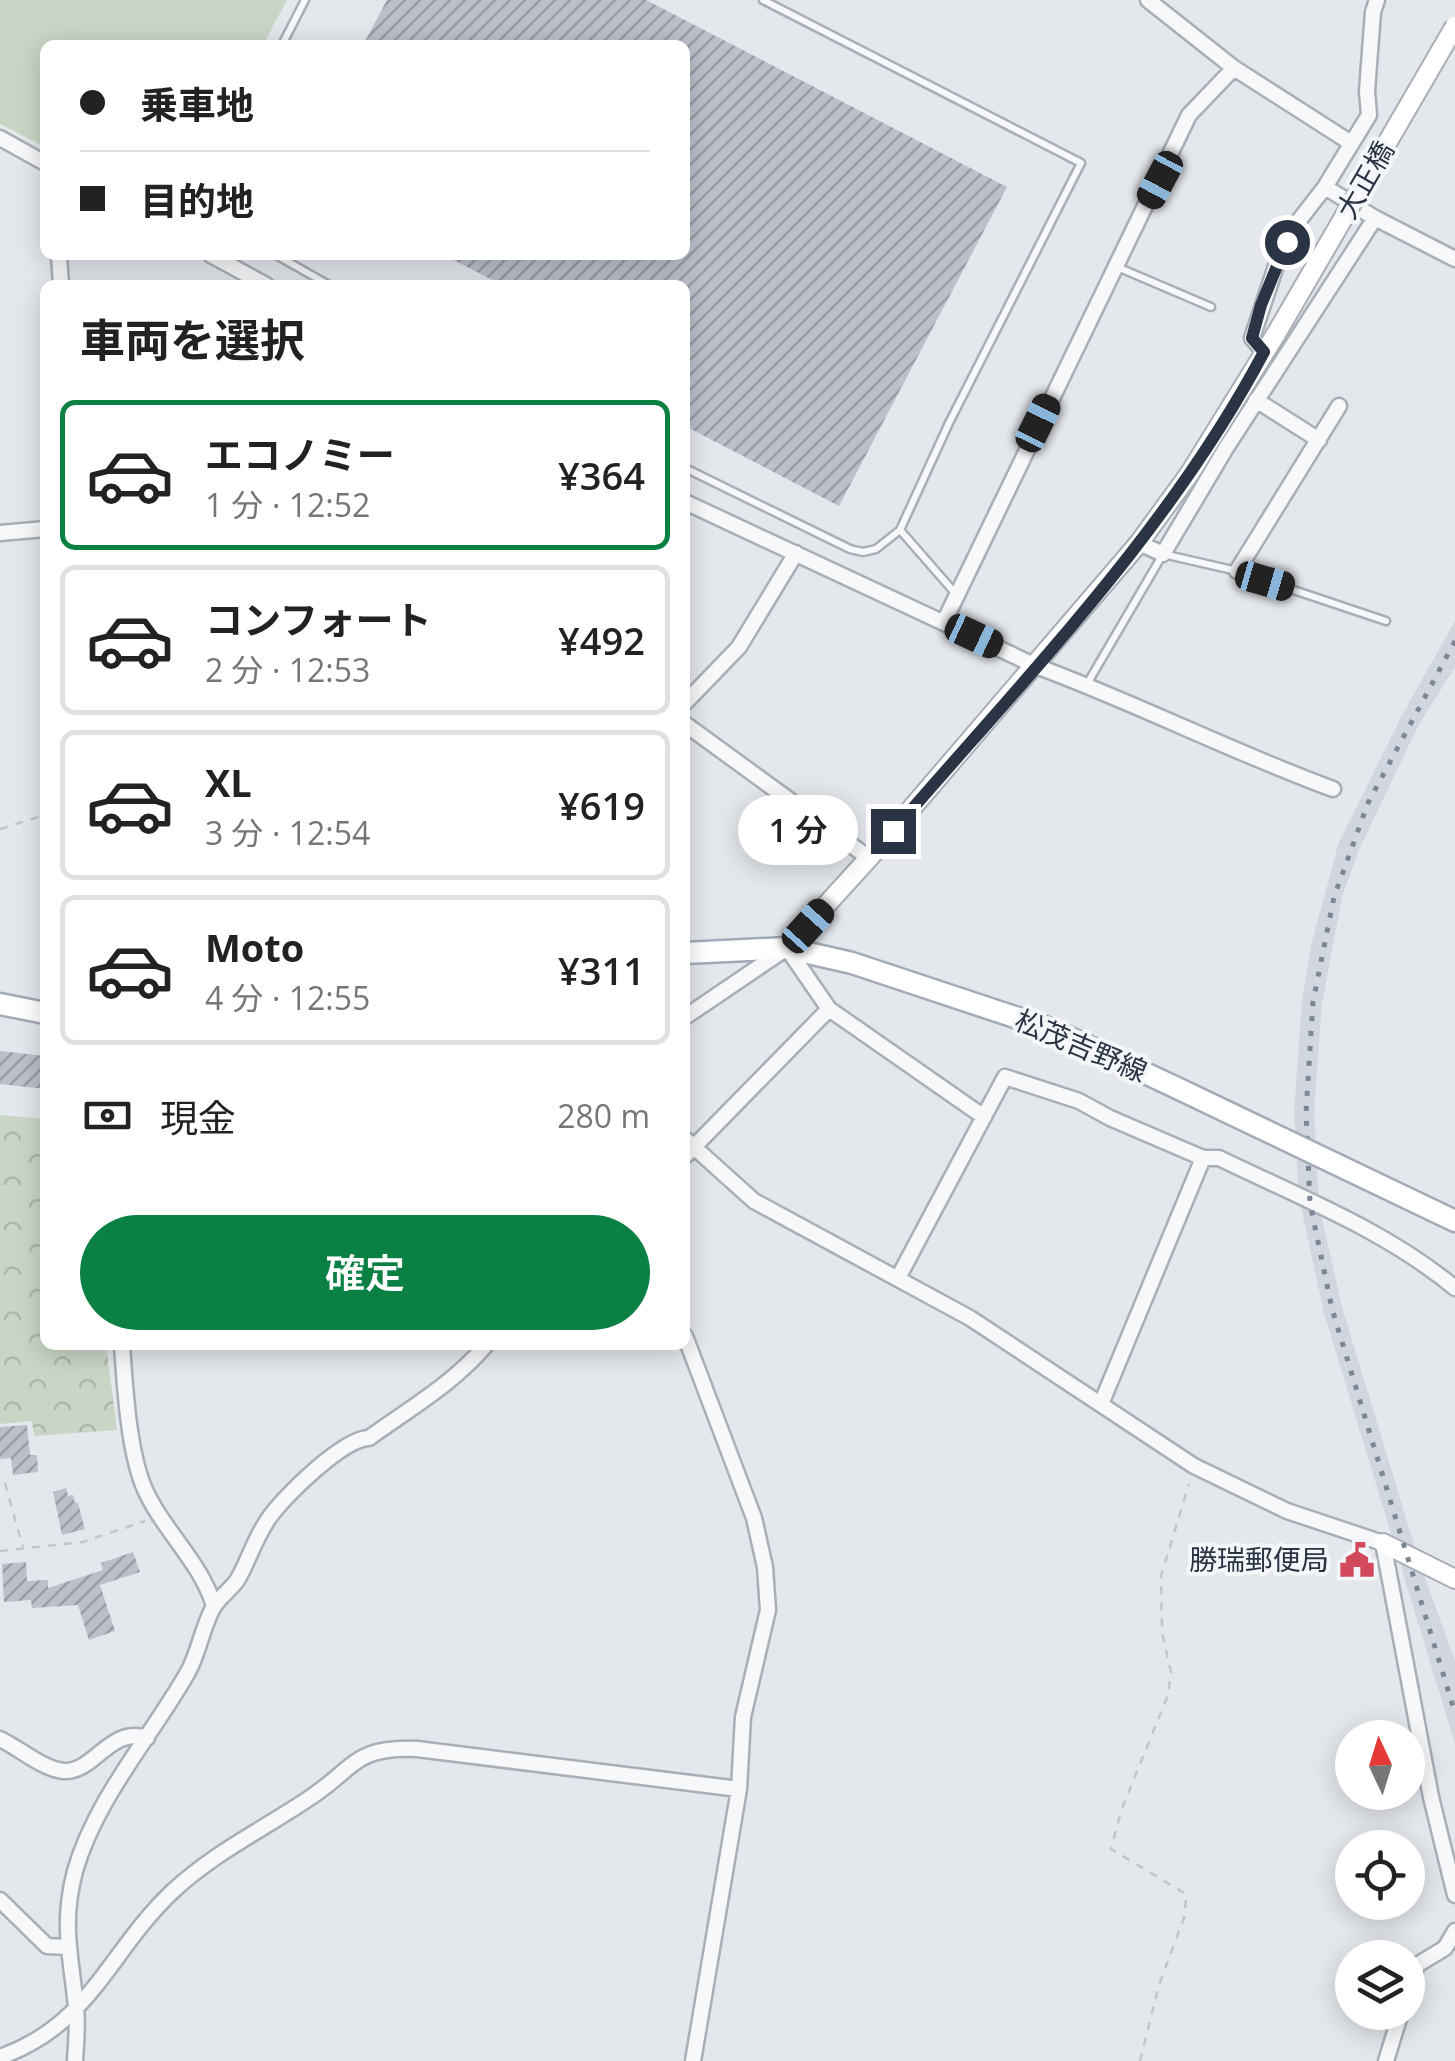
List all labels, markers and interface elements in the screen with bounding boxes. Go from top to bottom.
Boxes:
text: 乗車地 [140,78,254,130]
street label: 大正橋 [1327,134,1402,225]
car [1133,146,1187,214]
text: 目的地 [140,174,254,226]
route start [1265,220,1310,265]
text: 車両を選択 [80,309,305,370]
car [1011,389,1065,457]
text: エコノミー [205,428,395,480]
icon: car [85,430,175,520]
text: ¥364 [558,449,645,501]
text: 1 分 · 12:52 [205,483,370,526]
car [1232,558,1298,604]
text: コンフォート [205,593,432,645]
icon: car [85,595,175,685]
car [940,610,1008,662]
text: ¥492 [558,614,645,666]
text: 2 分 · 12:53 [205,648,370,691]
text: XL [205,756,252,808]
icon: car [85,760,175,850]
text: ¥619 [558,779,645,831]
callout: 1 分 [738,796,858,866]
text: 1 分 [769,808,827,851]
route end [871,809,916,854]
text: 3 分 · 12:54 [205,811,370,854]
car [777,894,839,958]
text: Moto [205,921,304,973]
icon: car [85,925,175,1015]
text: ¥311 [558,944,645,996]
text: 4 分 · 12:55 [205,976,370,1019]
street label: 松茂吉野線 [1010,1000,1153,1090]
icon: cash [80,1088,135,1143]
text: 現金 [160,1091,236,1143]
text: 280 m [557,1094,650,1137]
button: 確定 [80,1215,650,1330]
place label: 勝瑞郵便局 [1189,1540,1329,1578]
public building icon: 勝瑞郵便局 [1338,1541,1376,1579]
north arrow [1335,1720,1425,1810]
map controls [1335,1720,1425,2030]
button: locate [1335,1830,1425,1920]
button: layers [1335,1940,1425,2030]

